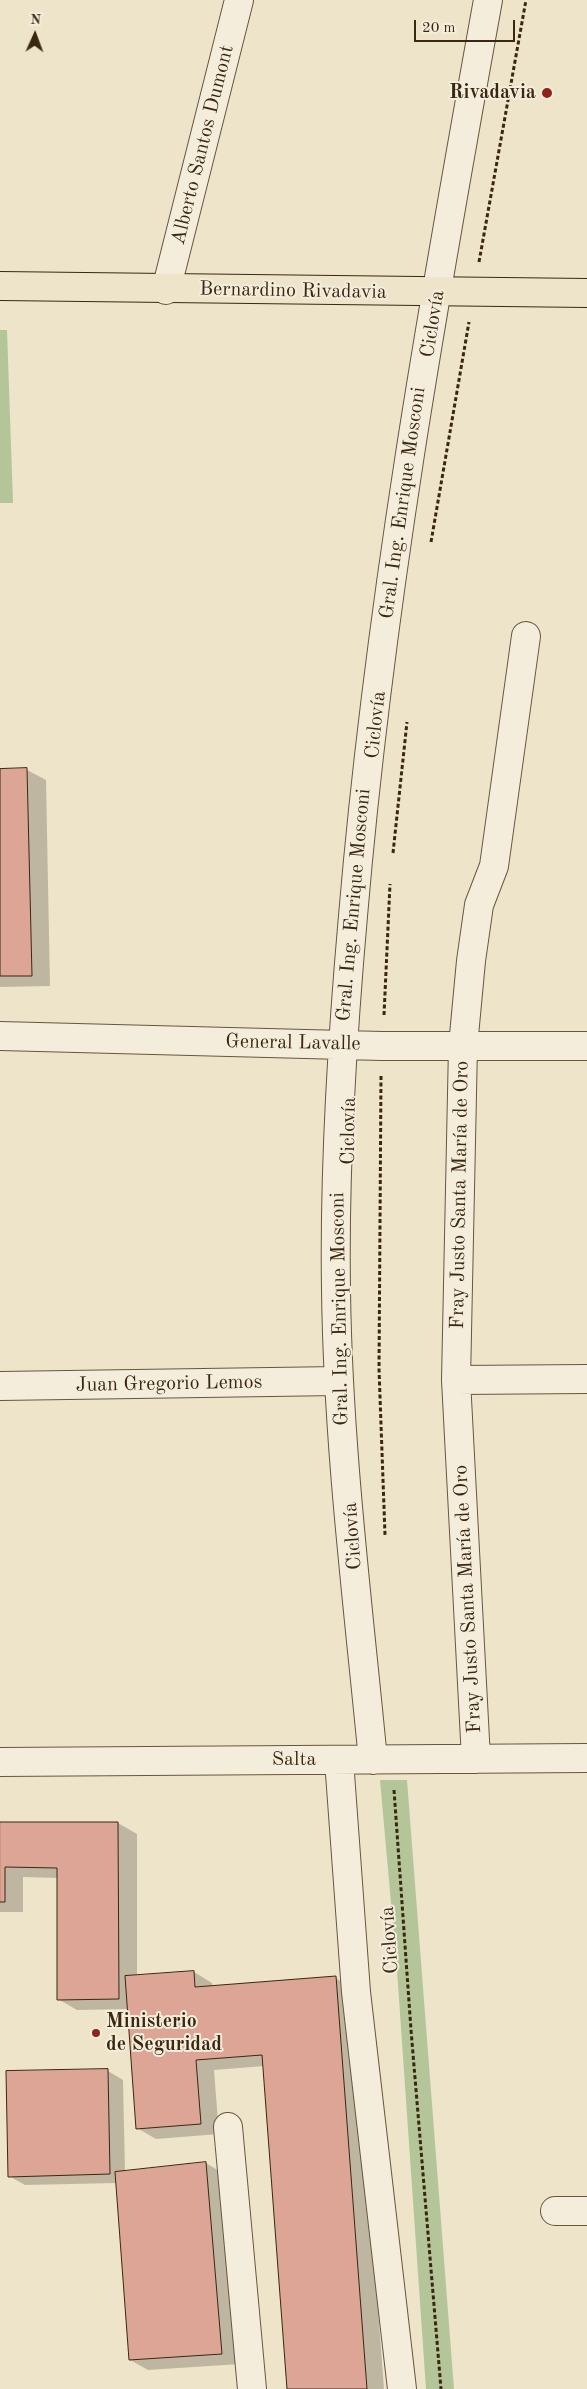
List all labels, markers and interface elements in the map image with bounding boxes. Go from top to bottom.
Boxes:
north arrow [10,10,60,60]
scale bar [417,10,518,42]
text: N [30,13,41,27]
text: 20 m [422,21,456,36]
street label: Alberto Santos Dumont [167,43,239,247]
place label: Rivadavia [449,81,536,105]
marker: Rivadavia [540,86,554,100]
street label: Bernardino Rivadavia [199,277,387,305]
street label: Ciclovía [416,289,450,359]
street label: Gral. Ing. Enrique Mosconi [375,386,431,620]
street label: Ciclovía [361,690,391,760]
street label: Gral. Ing. Enrique Mosconi [332,788,376,1022]
street label: General Lavalle [225,1030,361,1056]
street label: Fray Justo Santa María de Oro [446,1060,474,1330]
street label: Ciclovía [336,1097,362,1165]
street label: Gral. Ing. Enrique Mosconi [326,1192,354,1426]
street label: Juan Gregorio Lemos [76,1370,262,1398]
street label: Fray Justo Santa María de Oro [449,1464,487,1734]
street label: Ciclovía [339,1501,367,1571]
street label: Salta [272,1748,316,1772]
street label: Ciclovía [376,1905,404,1975]
place label: Ministerio de Seguridad [106,2010,222,2057]
marker: Ministerio de Seguridad [90,2027,102,2039]

